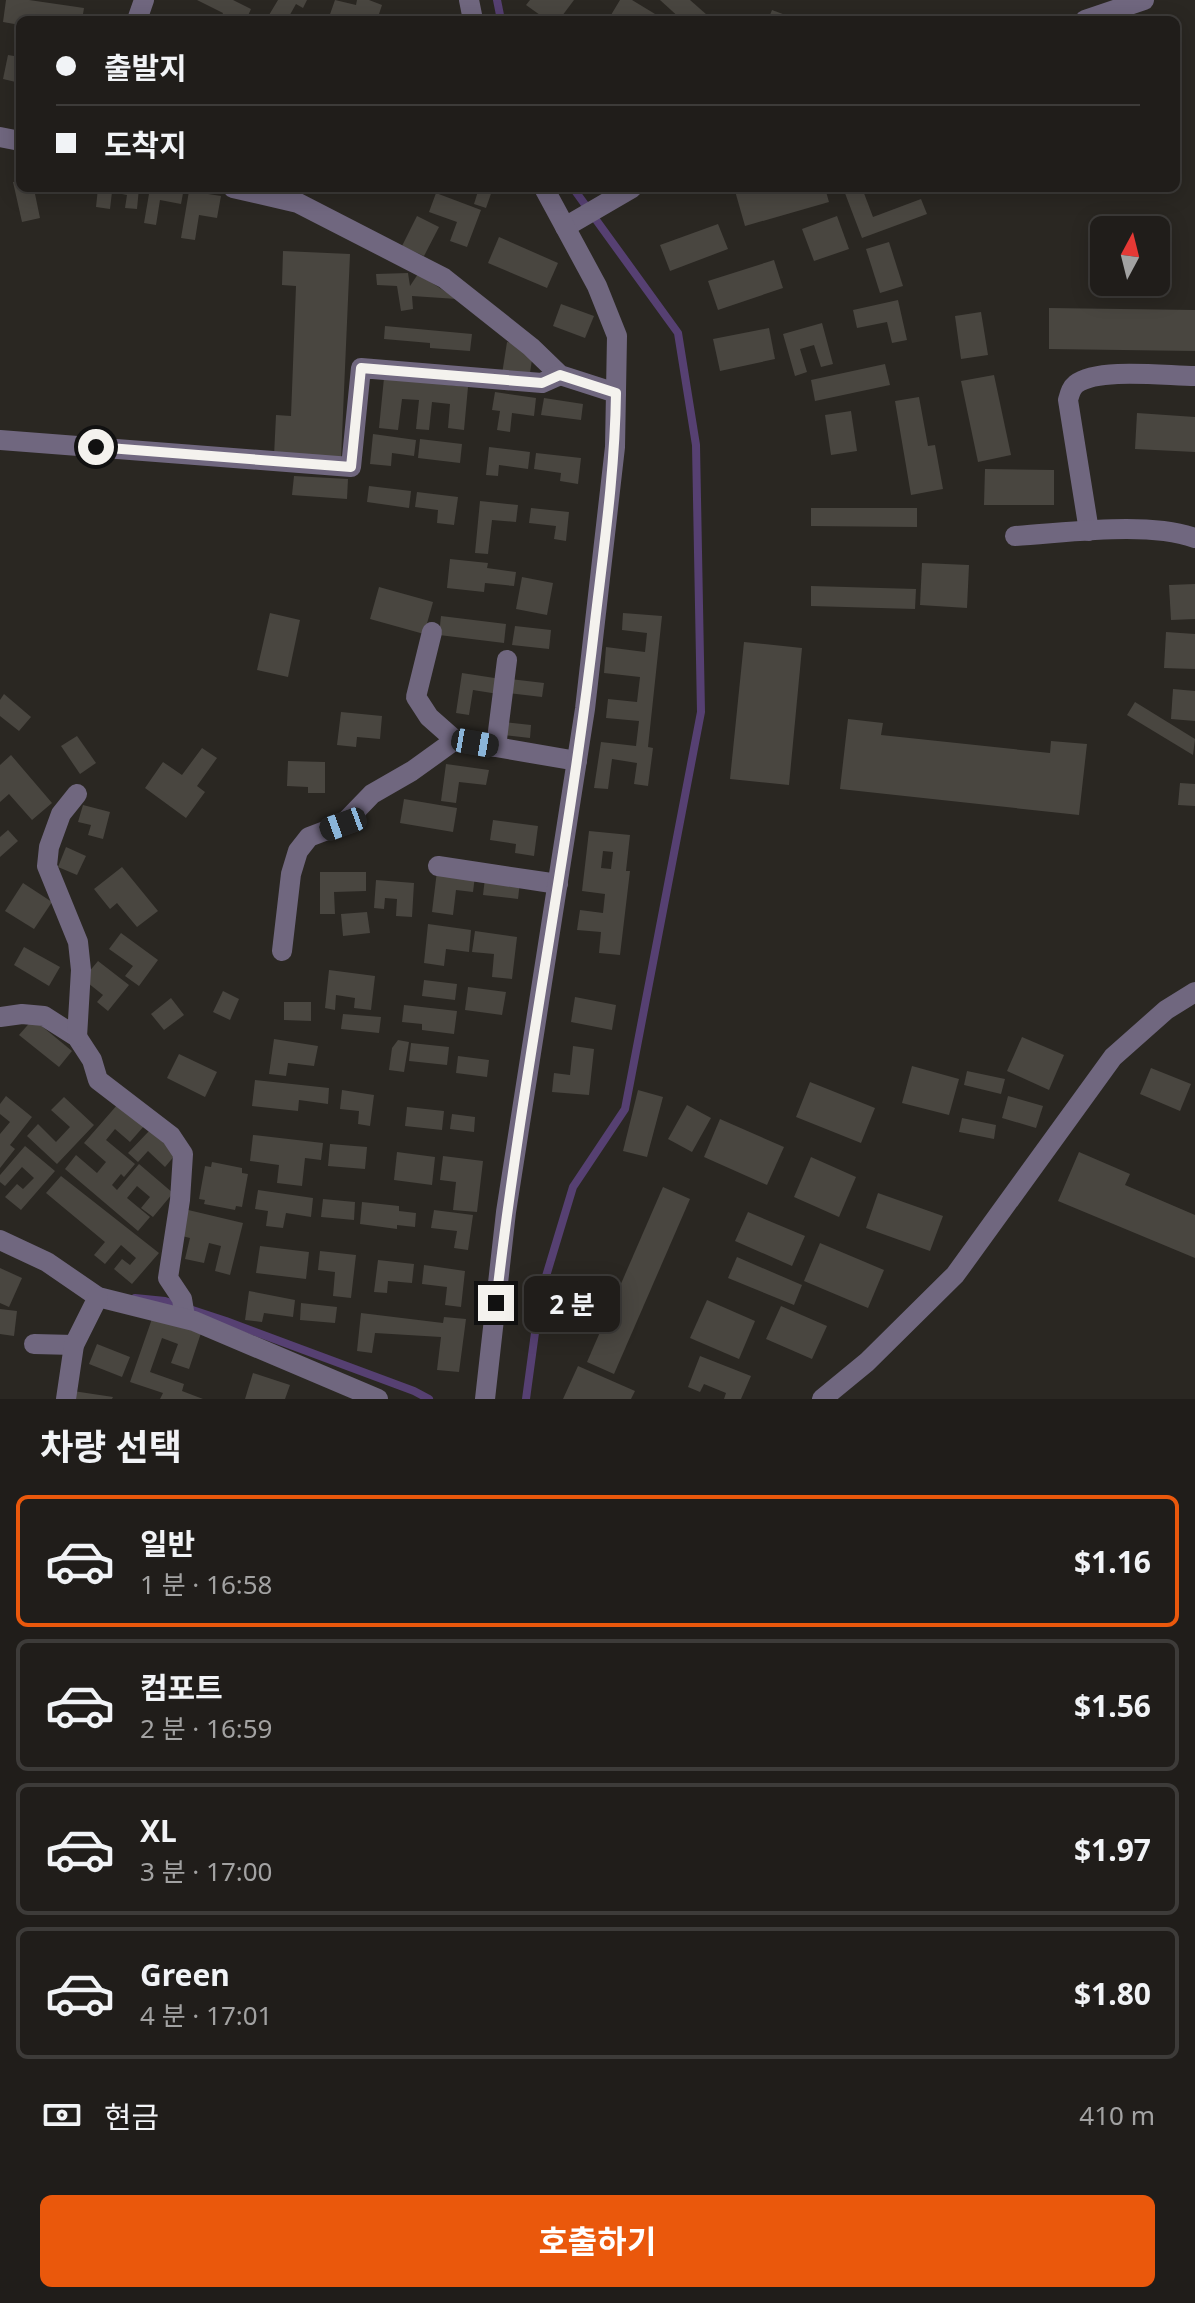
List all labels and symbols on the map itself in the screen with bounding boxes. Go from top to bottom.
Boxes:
north arrow [1090,216,1170,296]
route start [78,429,114,465]
car [449,727,501,759]
car [316,805,370,843]
callout: 2 분 [524,1275,620,1331]
route end [478,1285,514,1321]

